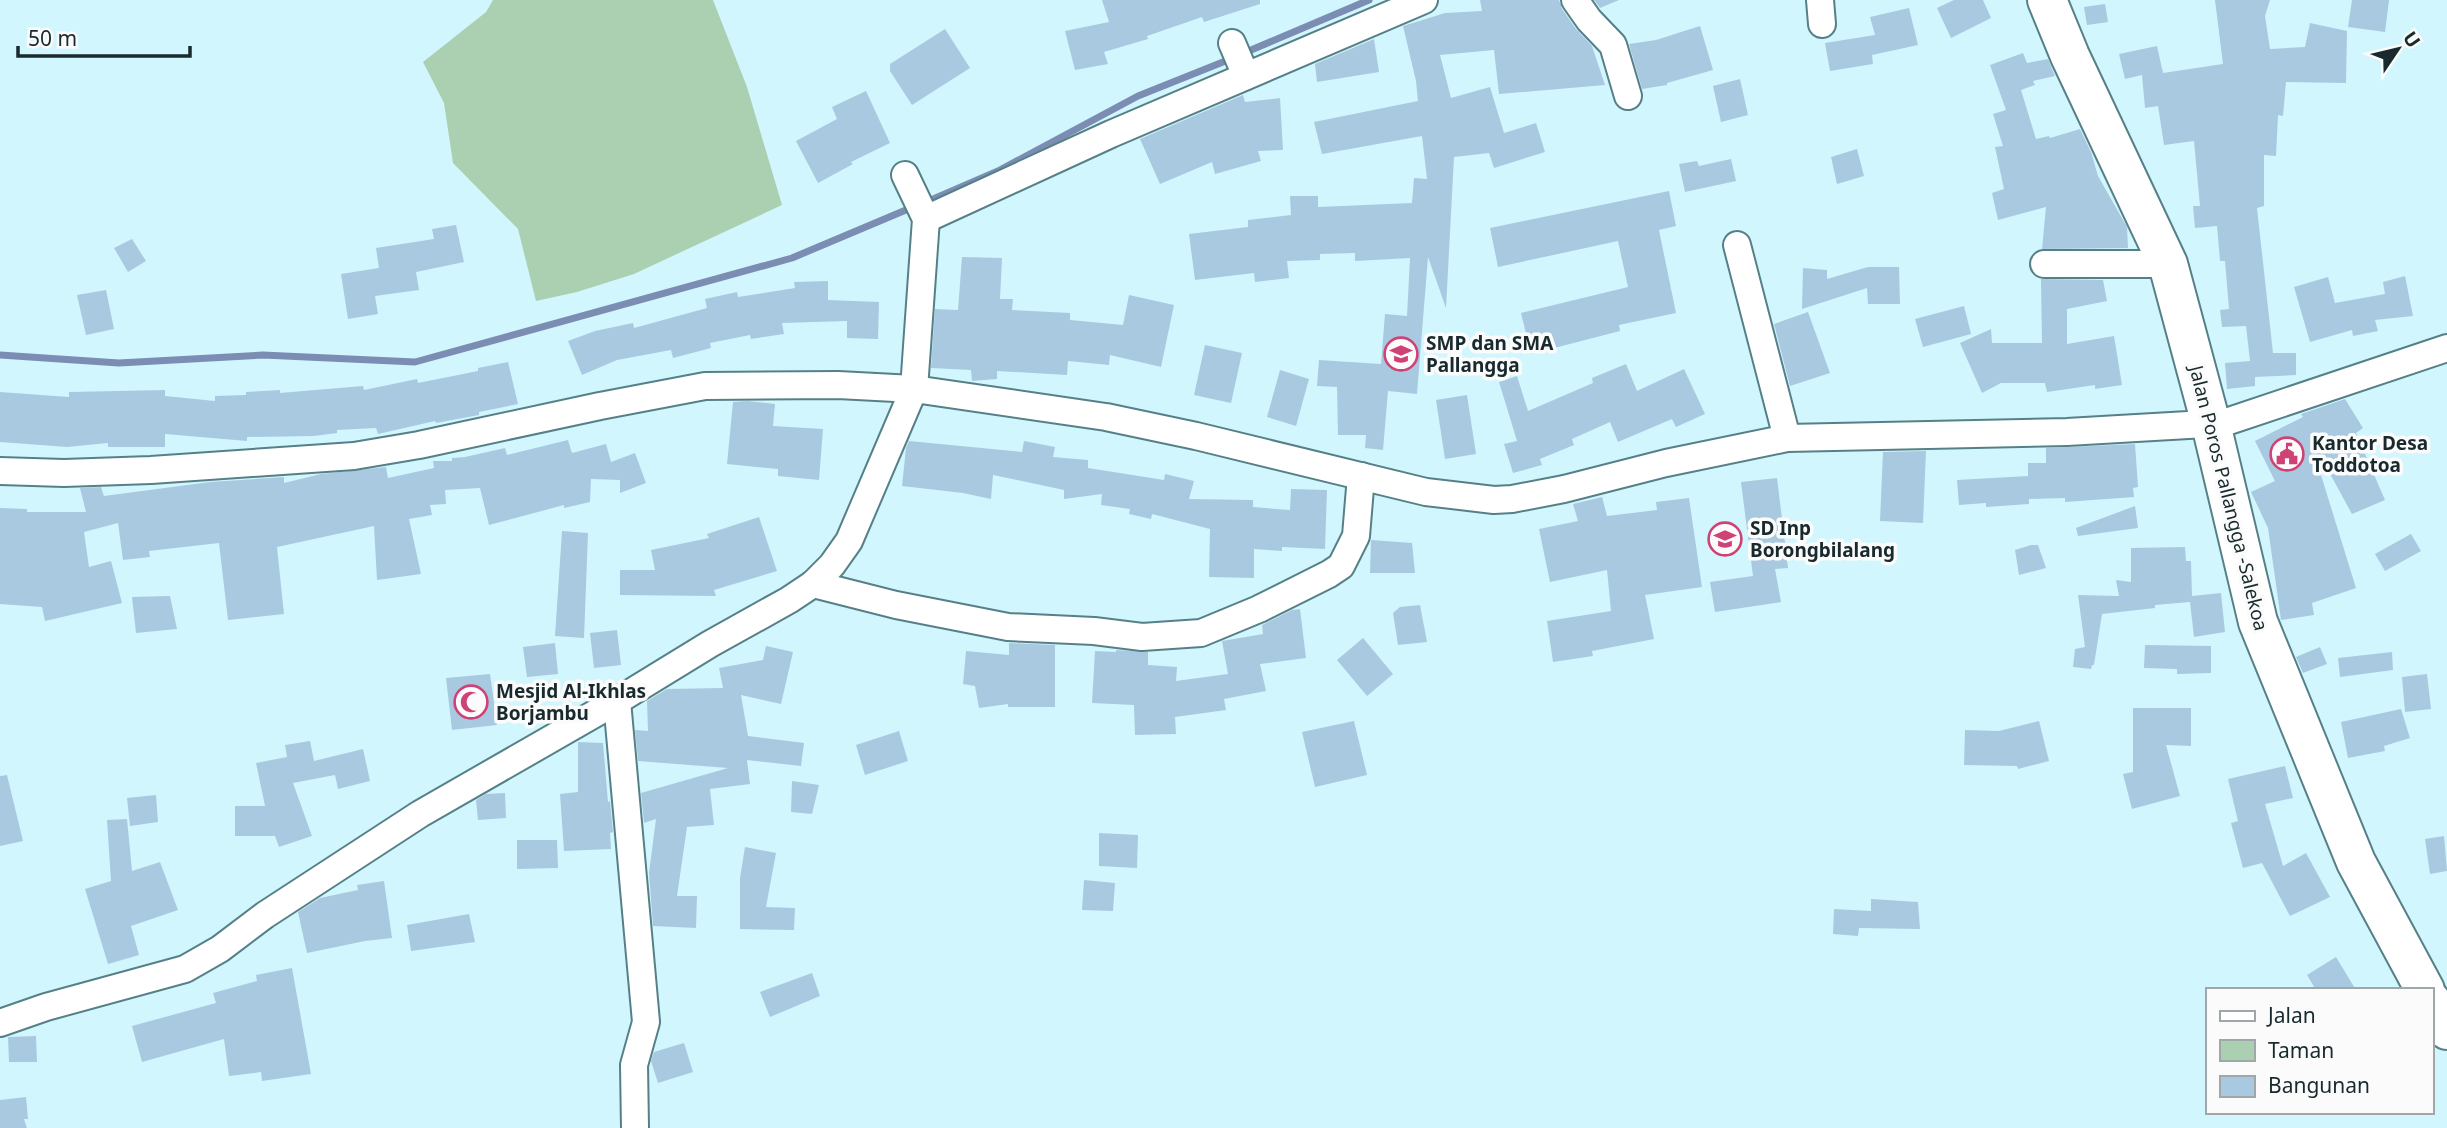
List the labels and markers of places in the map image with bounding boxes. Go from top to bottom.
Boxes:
place label: SMP dan SMA Pallangga [1426,330,1554,378]
school or university icon: SMP dan SMA Pallangga [1382,335,1420,373]
place label: Kantor Desa Toddotoa [2312,430,2428,478]
public building icon: Kantor Desa Toddotoa [2268,435,2306,473]
place label: SD Inp Borongbilalang [1750,515,1895,563]
school or university icon: SD Inp Borongbilalang [1706,520,1744,558]
place label: Mesjid Al-Ikhlas Borjambu [496,678,646,726]
mosque icon: Mesjid Al-Ikhlas Borjambu [452,683,490,721]

